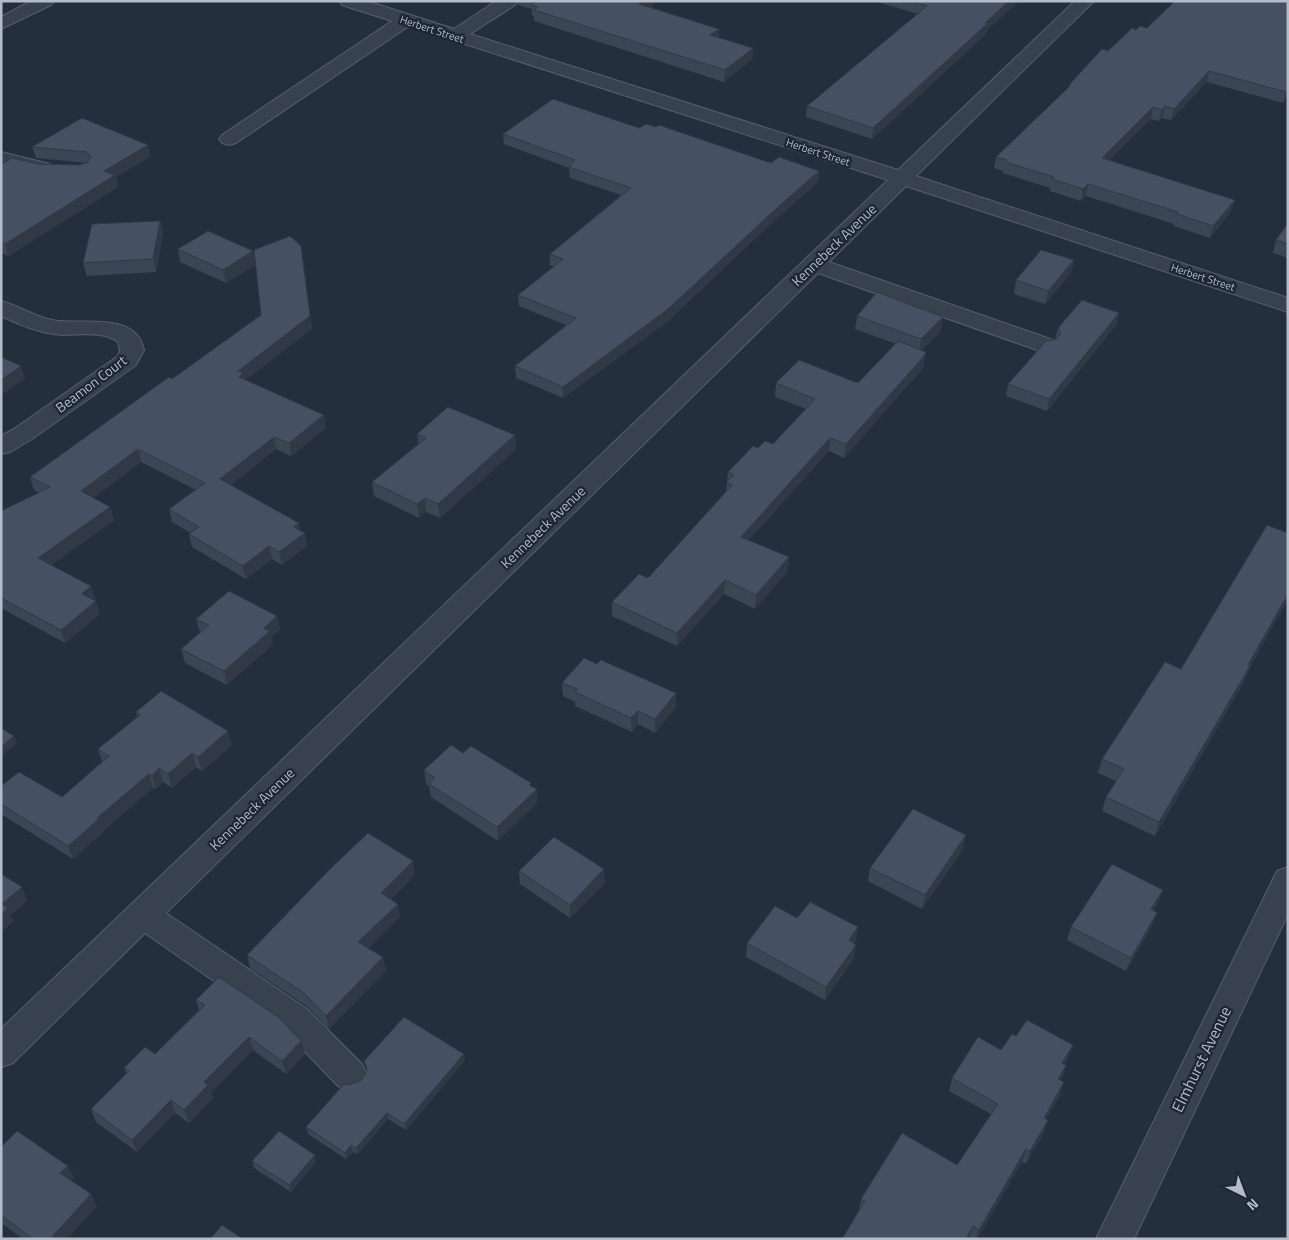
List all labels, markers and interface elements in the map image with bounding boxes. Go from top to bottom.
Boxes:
street label: Herbert Street [398,11,466,47]
street label: Herbert Street [784,134,852,170]
street label: Kennebeck Avenue [786,199,881,291]
street label: Herbert Street [1169,259,1237,295]
street label: Beamon Court [51,350,131,417]
street label: Kennebeck Avenue [495,481,590,573]
street label: Kennebeck Avenue [204,763,299,855]
street label: Elmhurst Avenue [1165,1002,1237,1116]
north arrow [1219,1170,1269,1220]
text: N [1242,1194,1264,1216]

